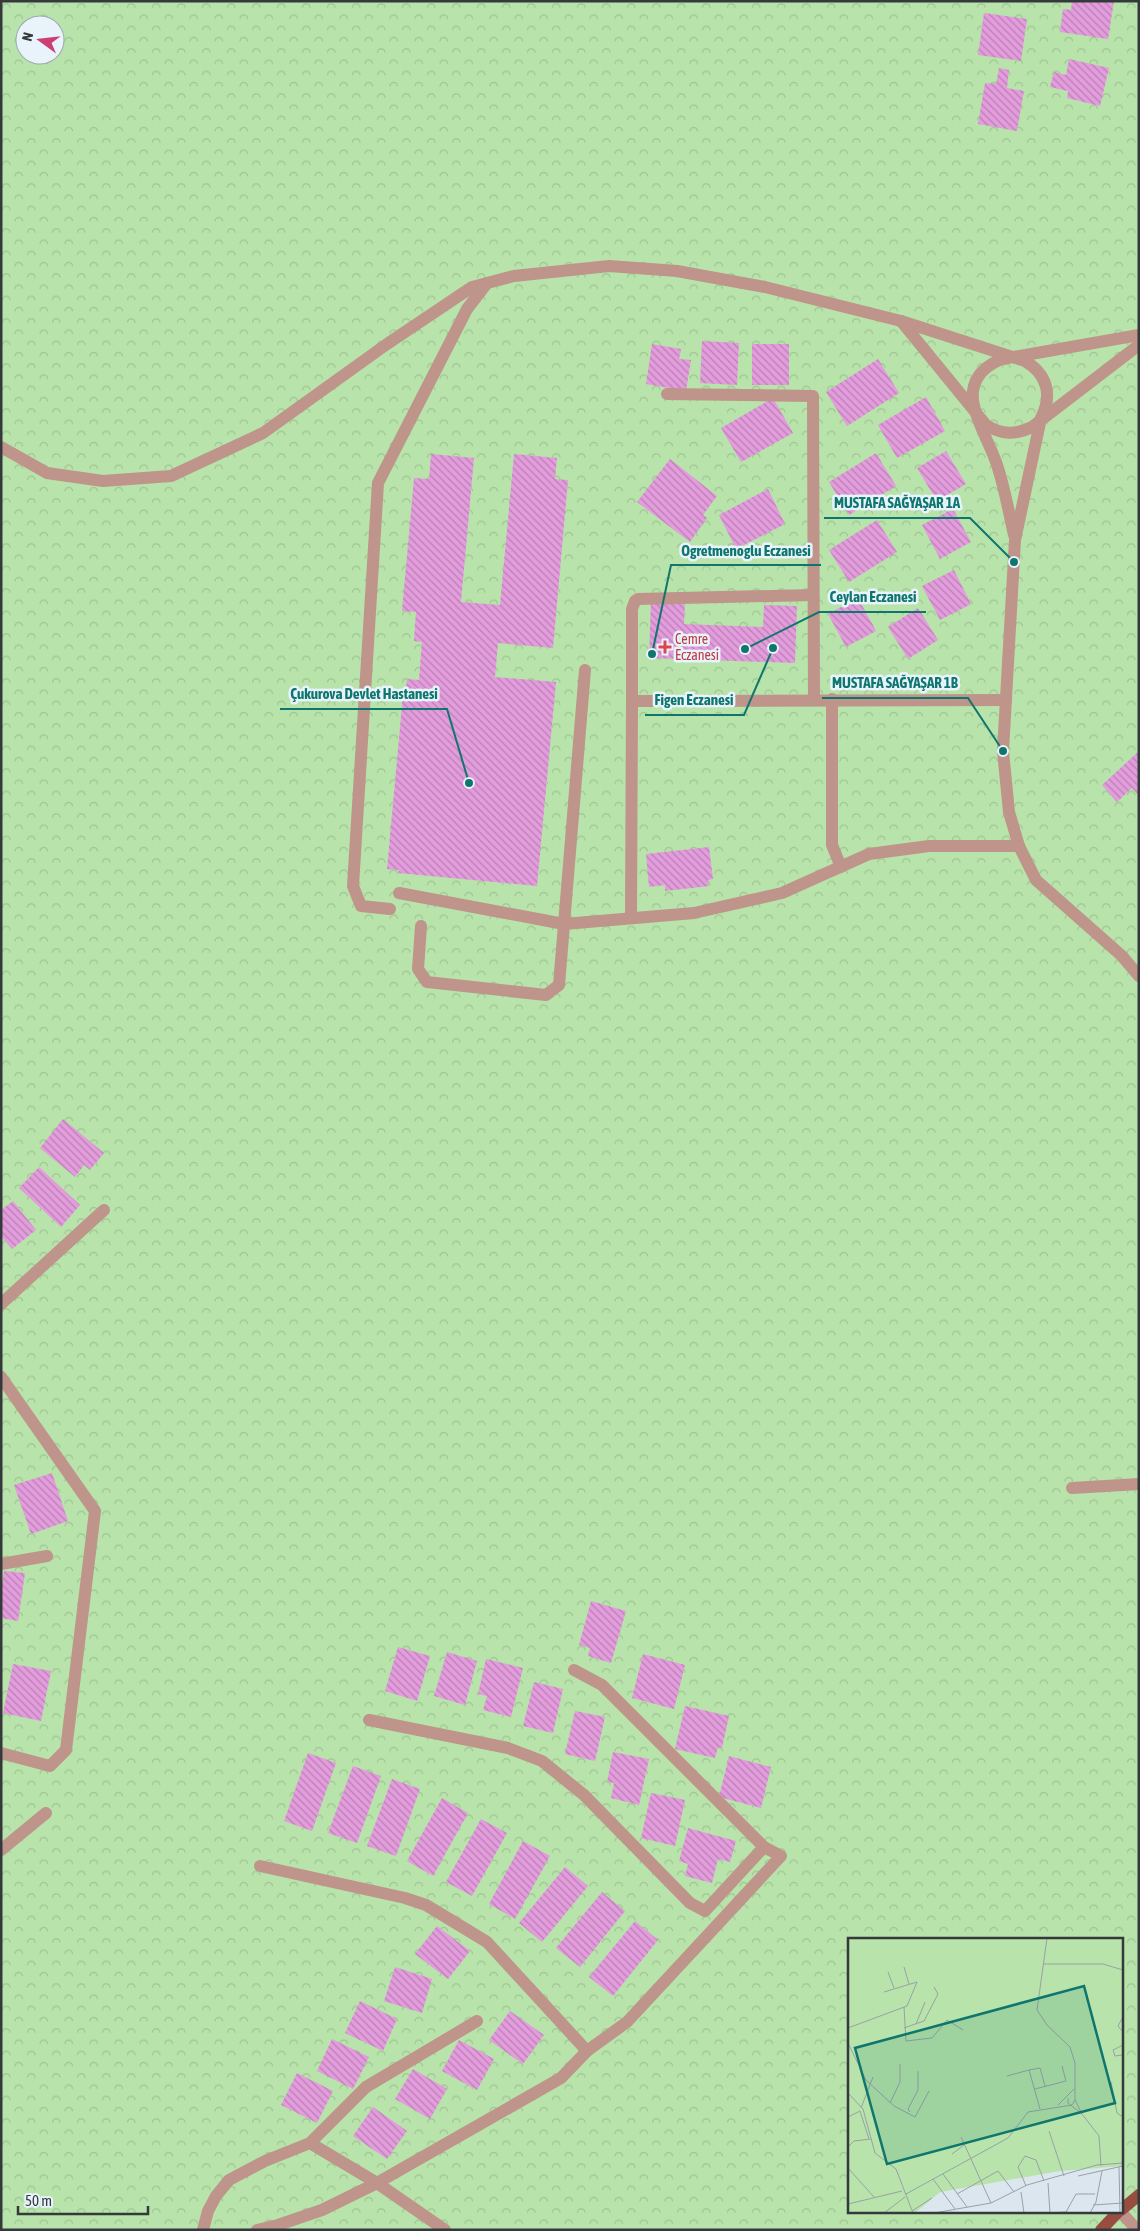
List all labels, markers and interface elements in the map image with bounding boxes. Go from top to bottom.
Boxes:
north arrow [15,15,65,65]
text: N [19,31,36,43]
callout: MUSTAFA SAĞYAŞAR 1A [824,488,970,518]
text: MUSTAFA SAĞYAŞAR 1A [834,494,961,511]
callout: Ogretmenoglu Eczanesi [671,535,821,565]
text: Ogretmenoglu Eczanesi [681,542,811,559]
callout: Ceylan Eczanesi [819,582,926,612]
text: Ceylan Eczanesi [829,588,917,605]
place label: Cemre Eczanesi [675,631,719,663]
marker: Cemre Eczanesi [659,641,671,653]
callout: MUSTAFA SAĞYAŞAR 1B [822,668,968,698]
text: MUSTAFA SAĞYAŞAR 1B [832,674,959,691]
callout: Çukurova Devlet Hastanesi [280,679,447,709]
text: Çukurova Devlet Hastanesi [290,685,438,702]
callout: Figen Eczanesi [645,685,744,715]
text: Figen Eczanesi [655,691,733,708]
inset map [848,1938,1122,2214]
scale bar [18,2184,148,2216]
text: 50 m [25,2192,52,2209]

